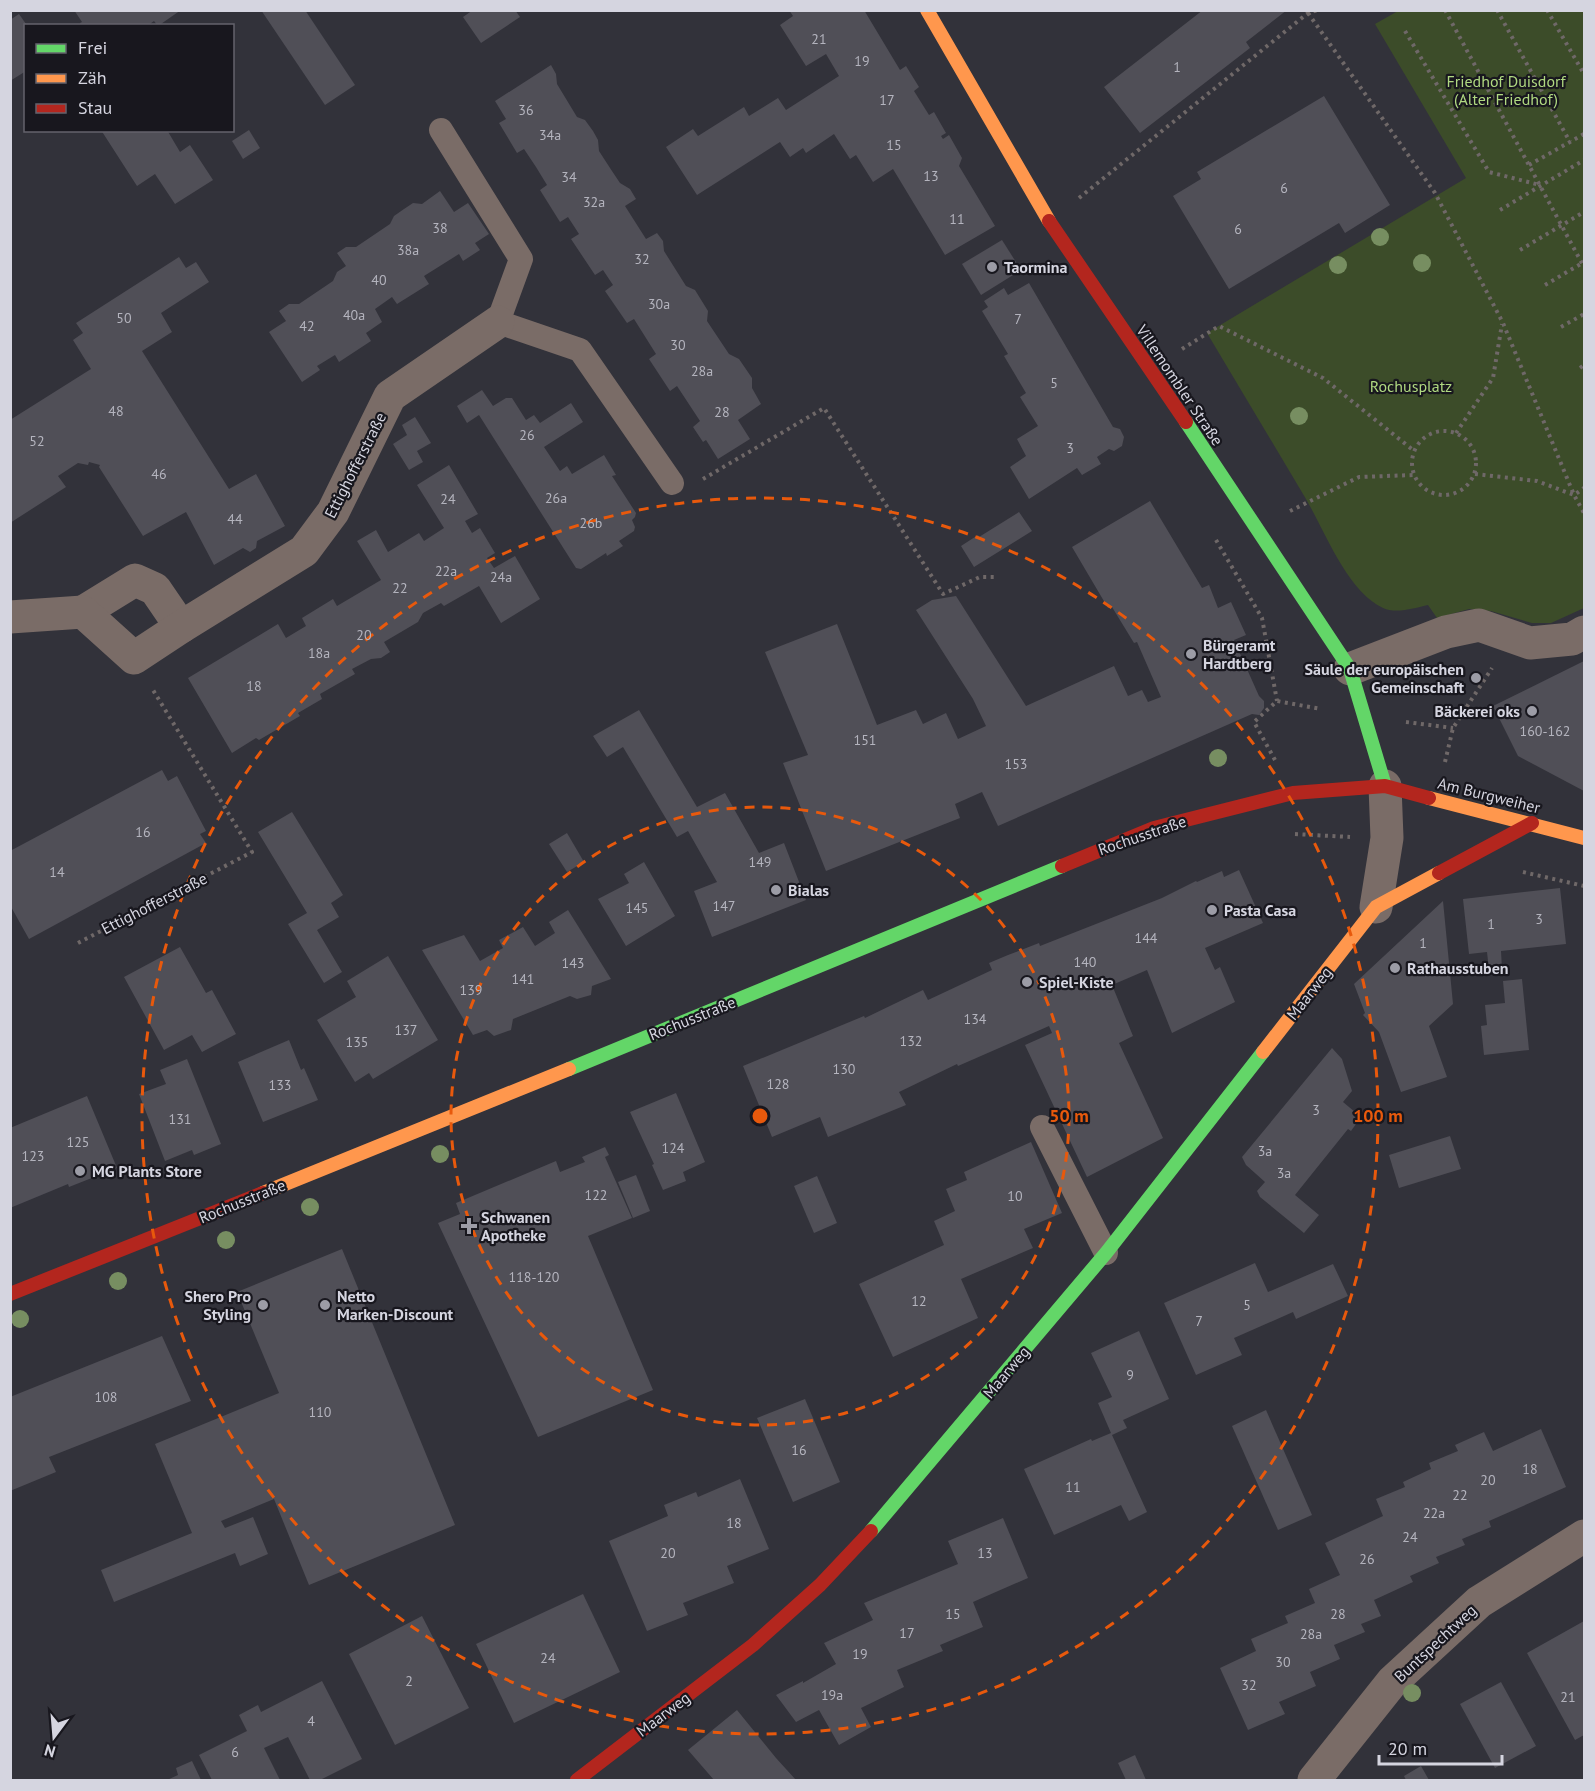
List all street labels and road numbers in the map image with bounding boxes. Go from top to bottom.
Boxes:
street label: Villemombler Straße [1132,320,1228,449]
street label: Ettighofferstraße [320,409,390,521]
street label: Am Burgweiher [1436,773,1543,818]
street label: Rochusstraße [1095,811,1189,859]
street label: Ettighofferstraße [98,868,210,938]
street label: Maarweg [1282,962,1336,1024]
street label: Rochusstraße [646,992,738,1044]
street label: Rochusstraße [196,1175,288,1227]
street label: Maarweg [978,1342,1034,1402]
street label: Buntspechtweg [1390,1600,1480,1686]
street label: Maarweg [632,1687,694,1741]

